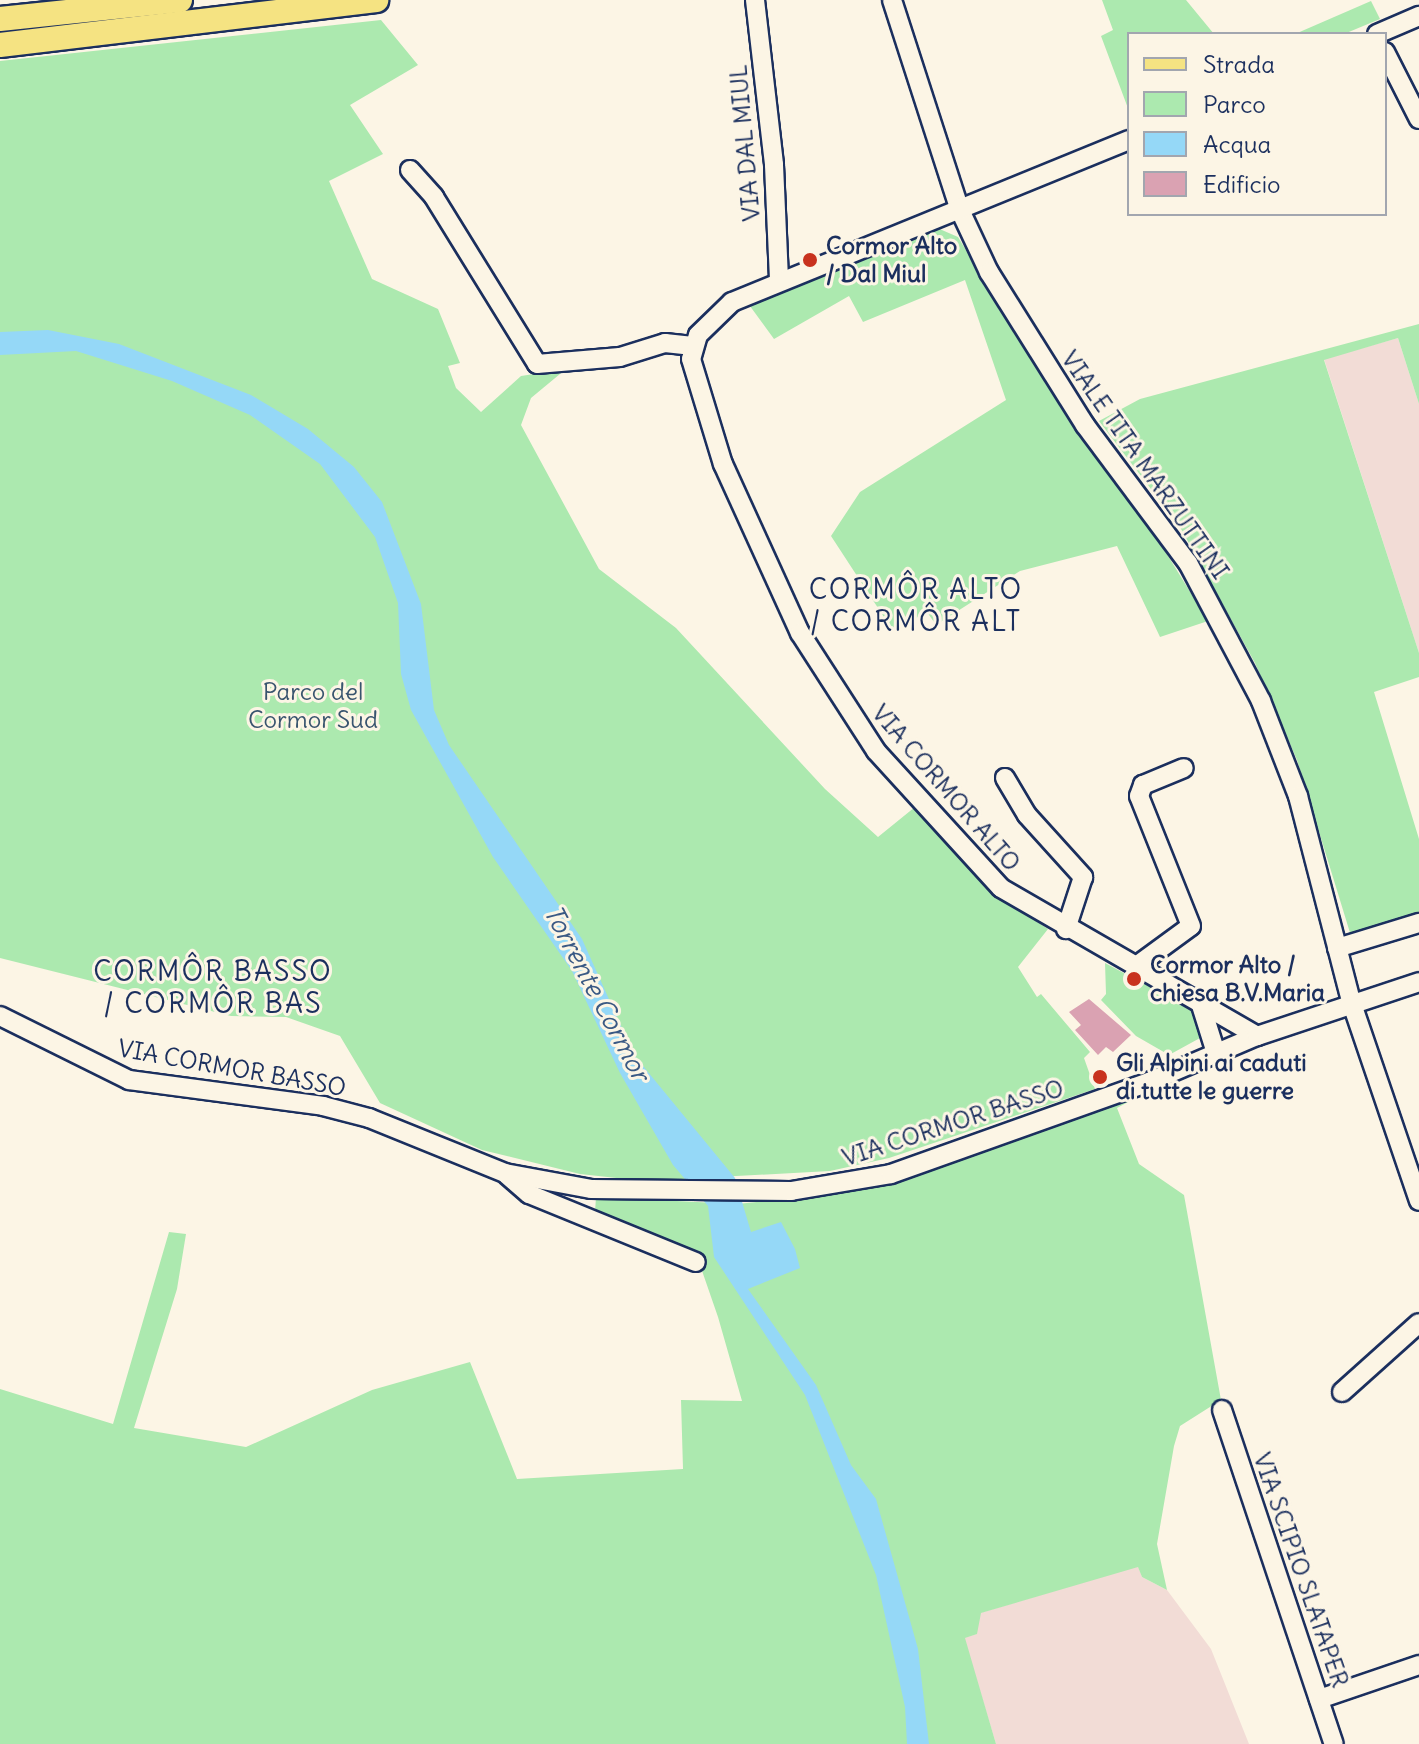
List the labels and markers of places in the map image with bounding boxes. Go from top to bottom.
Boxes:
place label: Cormor Alto / Dal Miul [826,232,957,288]
marker: Cormor Alto / Dal Miul [801,251,819,269]
place label: Cormor Alto / chiesa B.V.Maria [1150,951,1325,1007]
marker: Cormor Alto / chiesa B.V.Maria [1125,970,1143,988]
place label: Gli Alpini ai caduti di tutte le guerre [1116,1049,1307,1105]
marker: Gli Alpini ai caduti di tutte le guerre [1091,1068,1109,1086]

